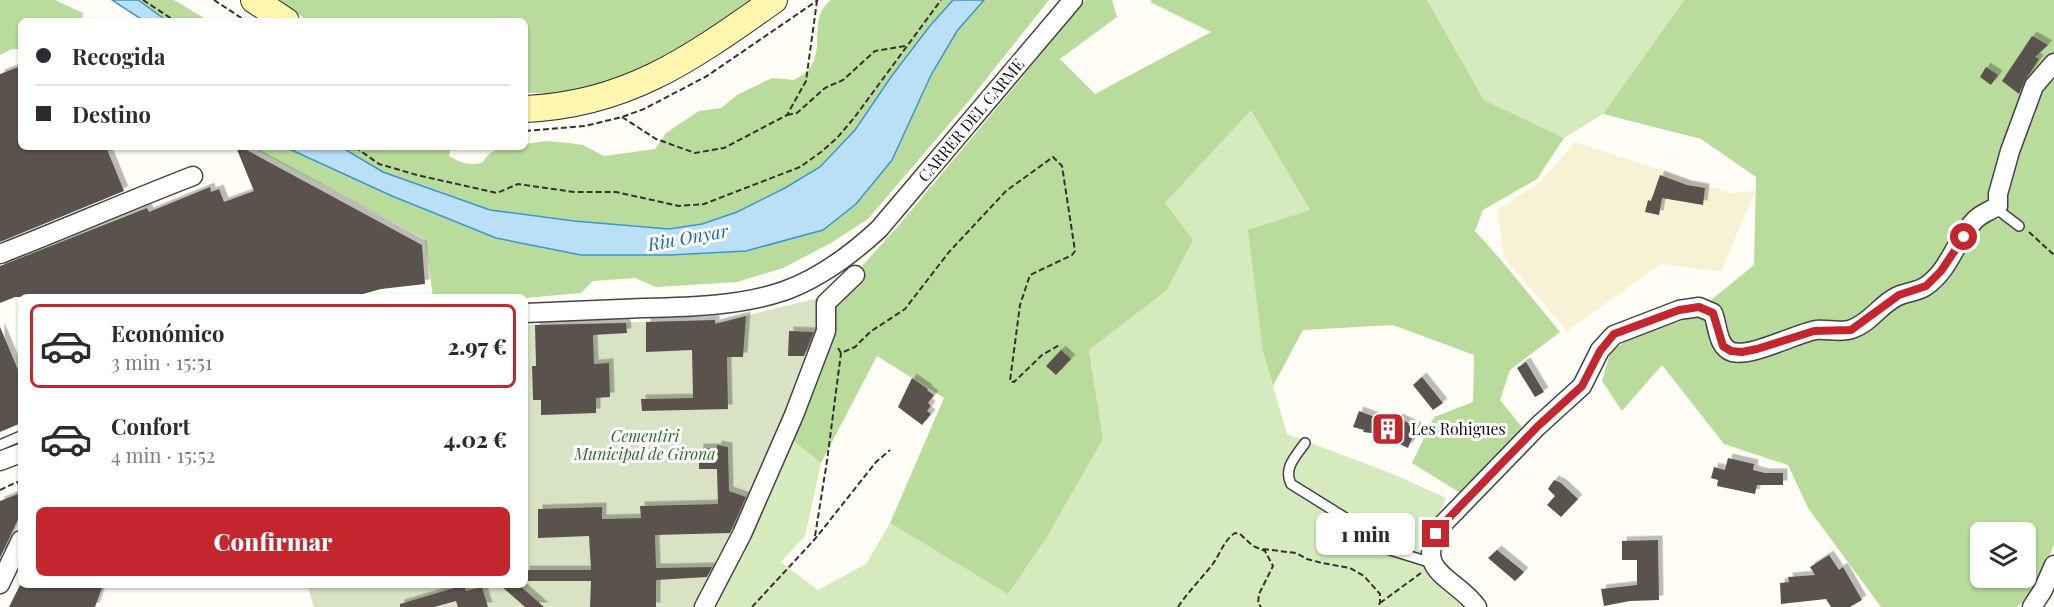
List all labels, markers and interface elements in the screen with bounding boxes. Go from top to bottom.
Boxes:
text: Recogida [72,41,165,71]
street label: CARRER DEL CARME [913,54,1028,186]
text: Destino [72,99,151,129]
water label: Riu Onyar [645,218,731,256]
route start [1950,223,1977,250]
text: Económico [111,318,224,348]
icon: car [39,319,93,373]
text: 2.97 € [448,331,507,361]
text: 3 min · 15:51 [111,348,212,375]
text: Confort [111,411,190,441]
building icon: Les Rohigues [1370,411,1406,447]
icon: car [39,412,93,466]
place label: Les Rohigues [1411,418,1506,439]
text: 4.02 € [444,424,507,454]
park label: Cementiri Municipal de Girona [573,425,716,464]
text: 4 min · 15:52 [111,441,215,468]
button: Confirmar [36,507,510,576]
callout: 1 min [1316,513,1415,555]
text: 1 min [1341,520,1390,547]
route end [1422,520,1449,547]
map controls [1970,522,2036,588]
button: layers [1970,522,2036,588]

